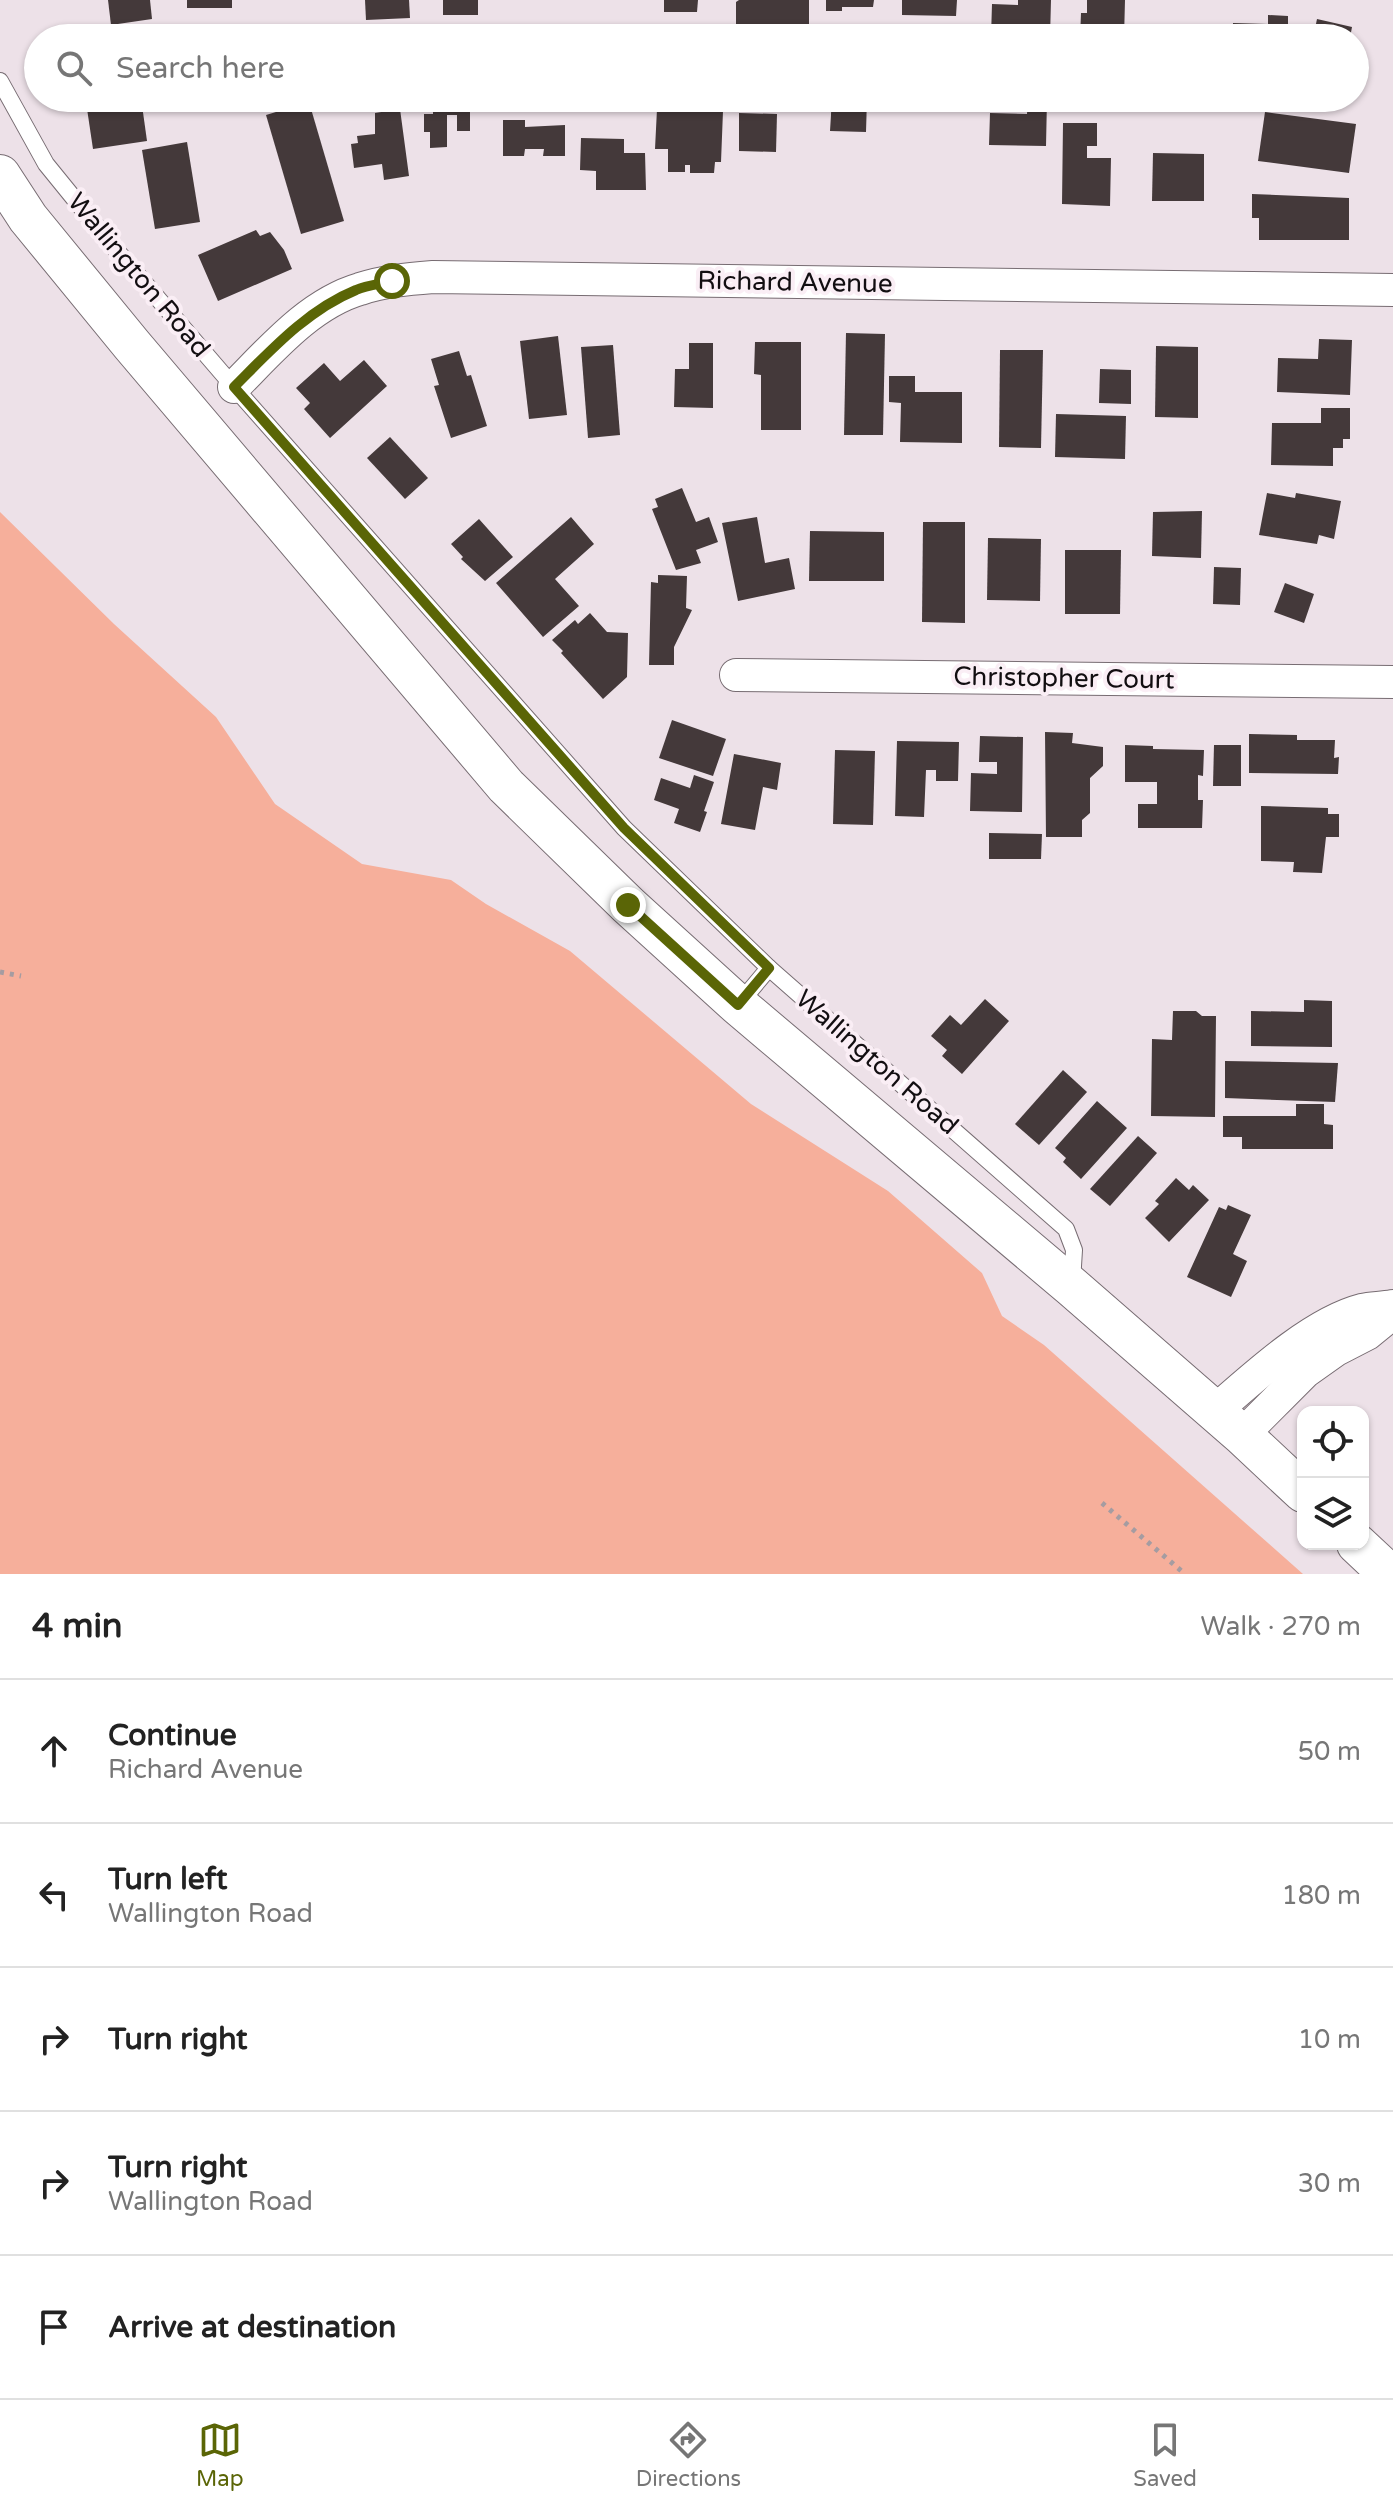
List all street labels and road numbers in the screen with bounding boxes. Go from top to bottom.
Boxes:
street label: Wallington Road [61,187,217,363]
street label: Richard Avenue [697,265,893,299]
street label: Christopher Court [953,661,1175,695]
street label: Wallington Road [789,983,965,1141]

